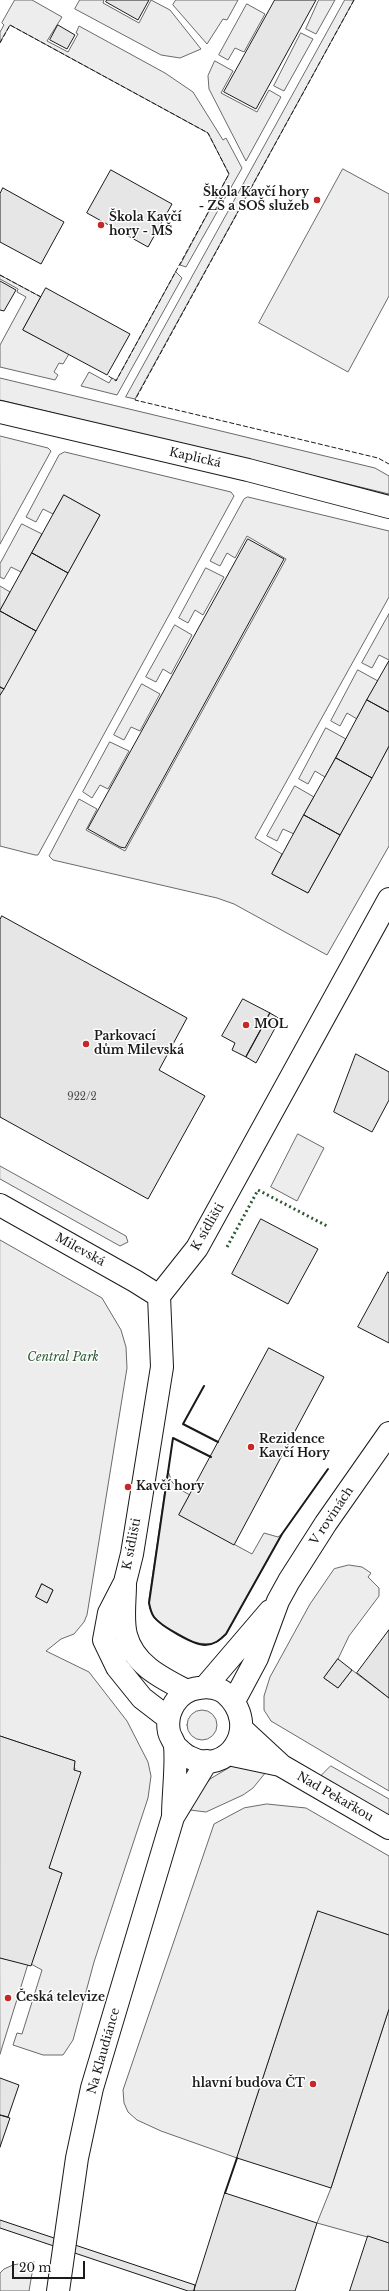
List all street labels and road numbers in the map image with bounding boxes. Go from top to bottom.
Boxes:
street label: Kaplická [168,445,222,471]
street label: K sídlišti [189,1201,227,1253]
street label: Milevská [53,1230,107,1270]
street label: V rovinách [307,1484,357,1548]
street label: K sídlišti [120,1517,144,1571]
street label: Nad Pekařkou [294,1769,376,1825]
street label: Na Klaudiánce [85,2006,123,2096]

